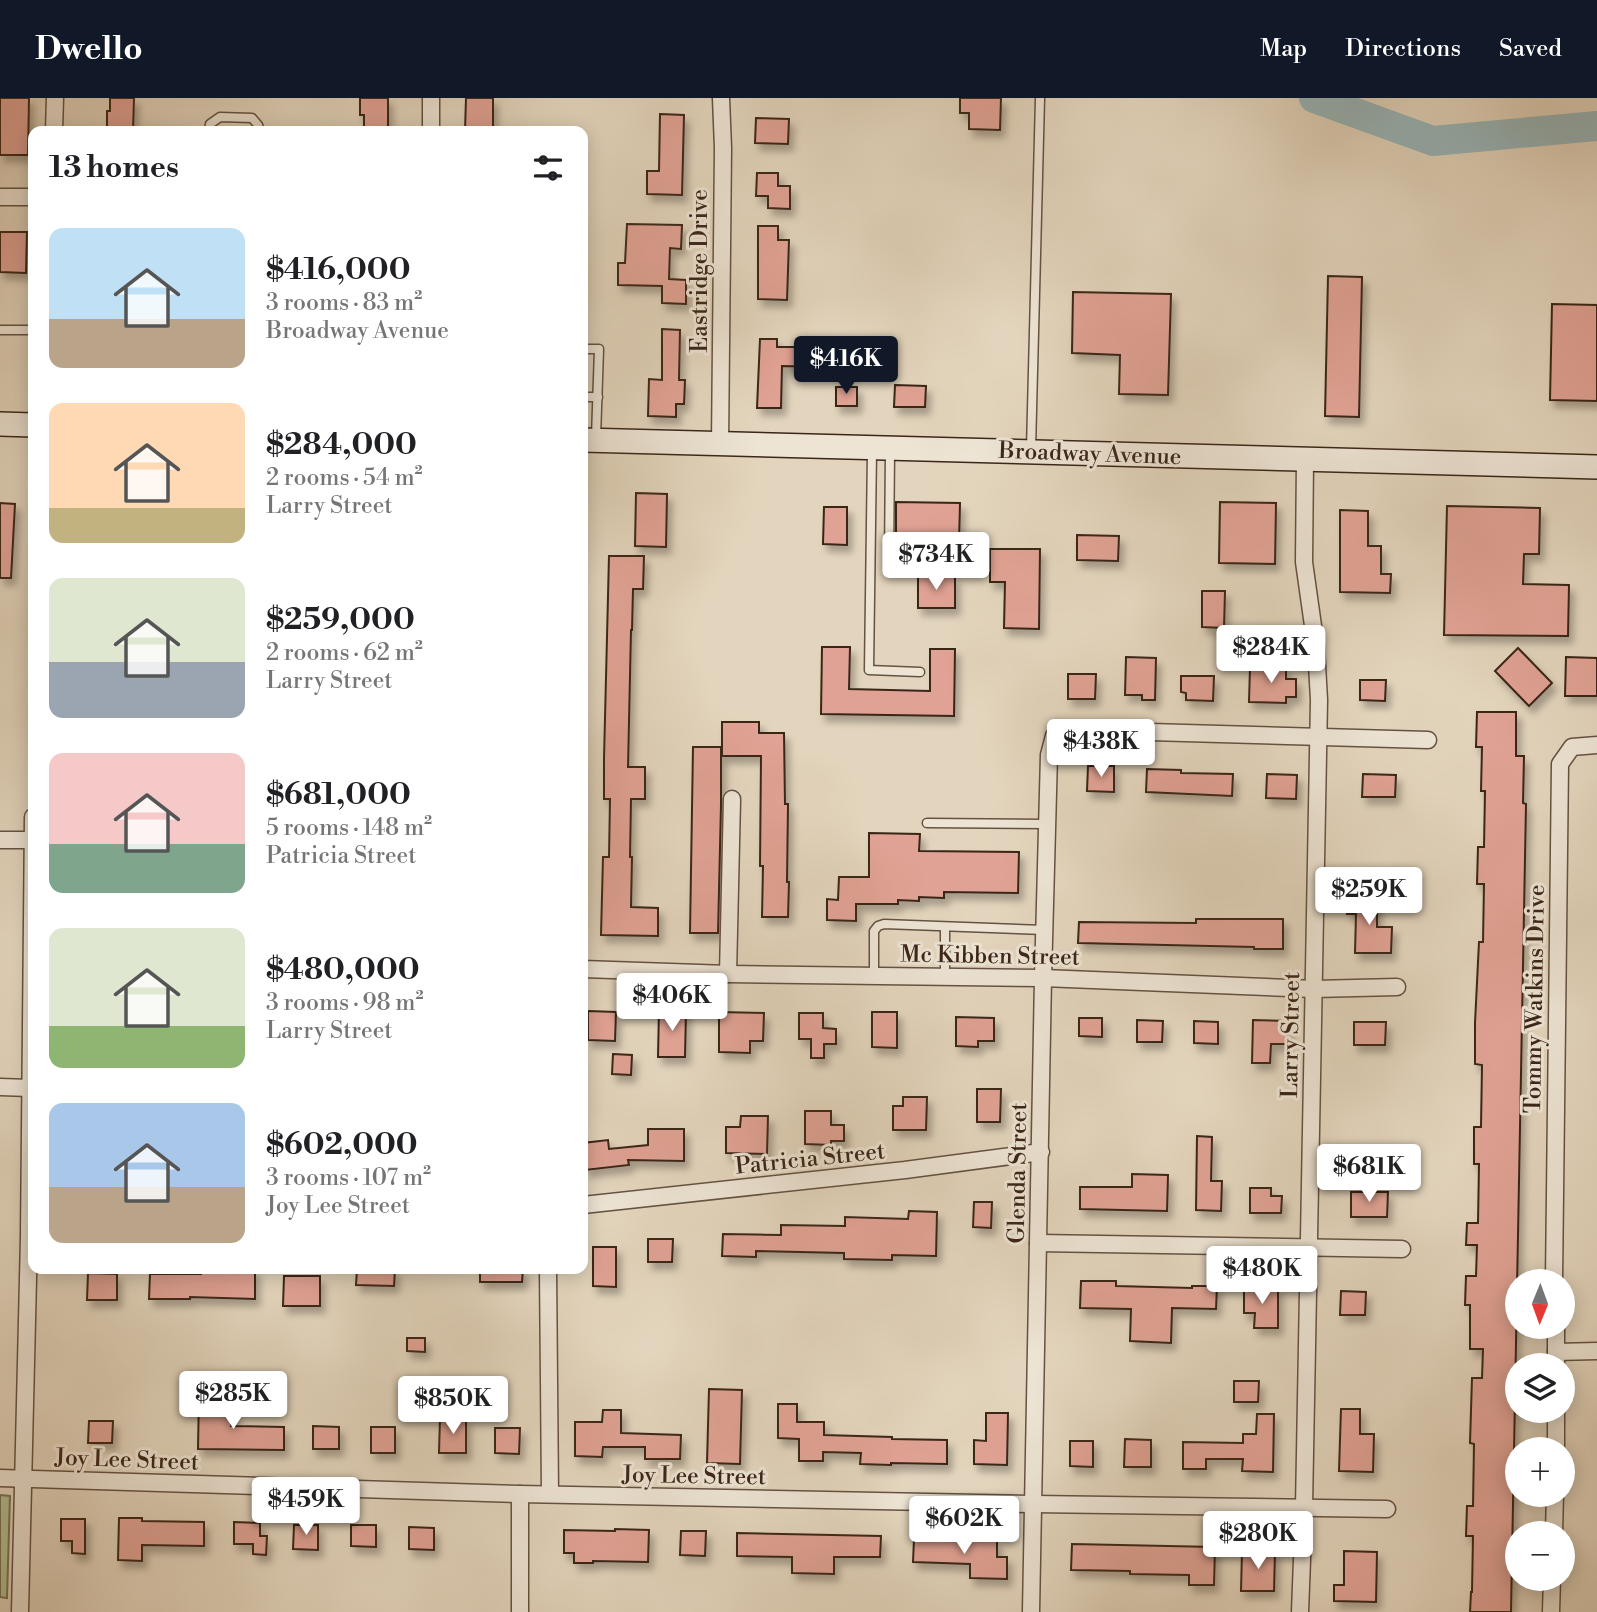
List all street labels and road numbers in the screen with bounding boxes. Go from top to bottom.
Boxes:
street label: Eastridge Drive [686,189,714,353]
street label: Broadway Avenue [997,437,1182,471]
street label: Tommy Watkins Drive [1519,884,1551,1114]
street label: Mc Kibben Street [900,940,1080,972]
street label: Larry Street [1276,972,1306,1098]
street label: Glenda Street [1003,1102,1033,1244]
street label: Patricia Street [734,1137,886,1181]
street label: Joy Lee Street [54,1443,199,1477]
street label: Joy Lee Street [621,1461,766,1491]

